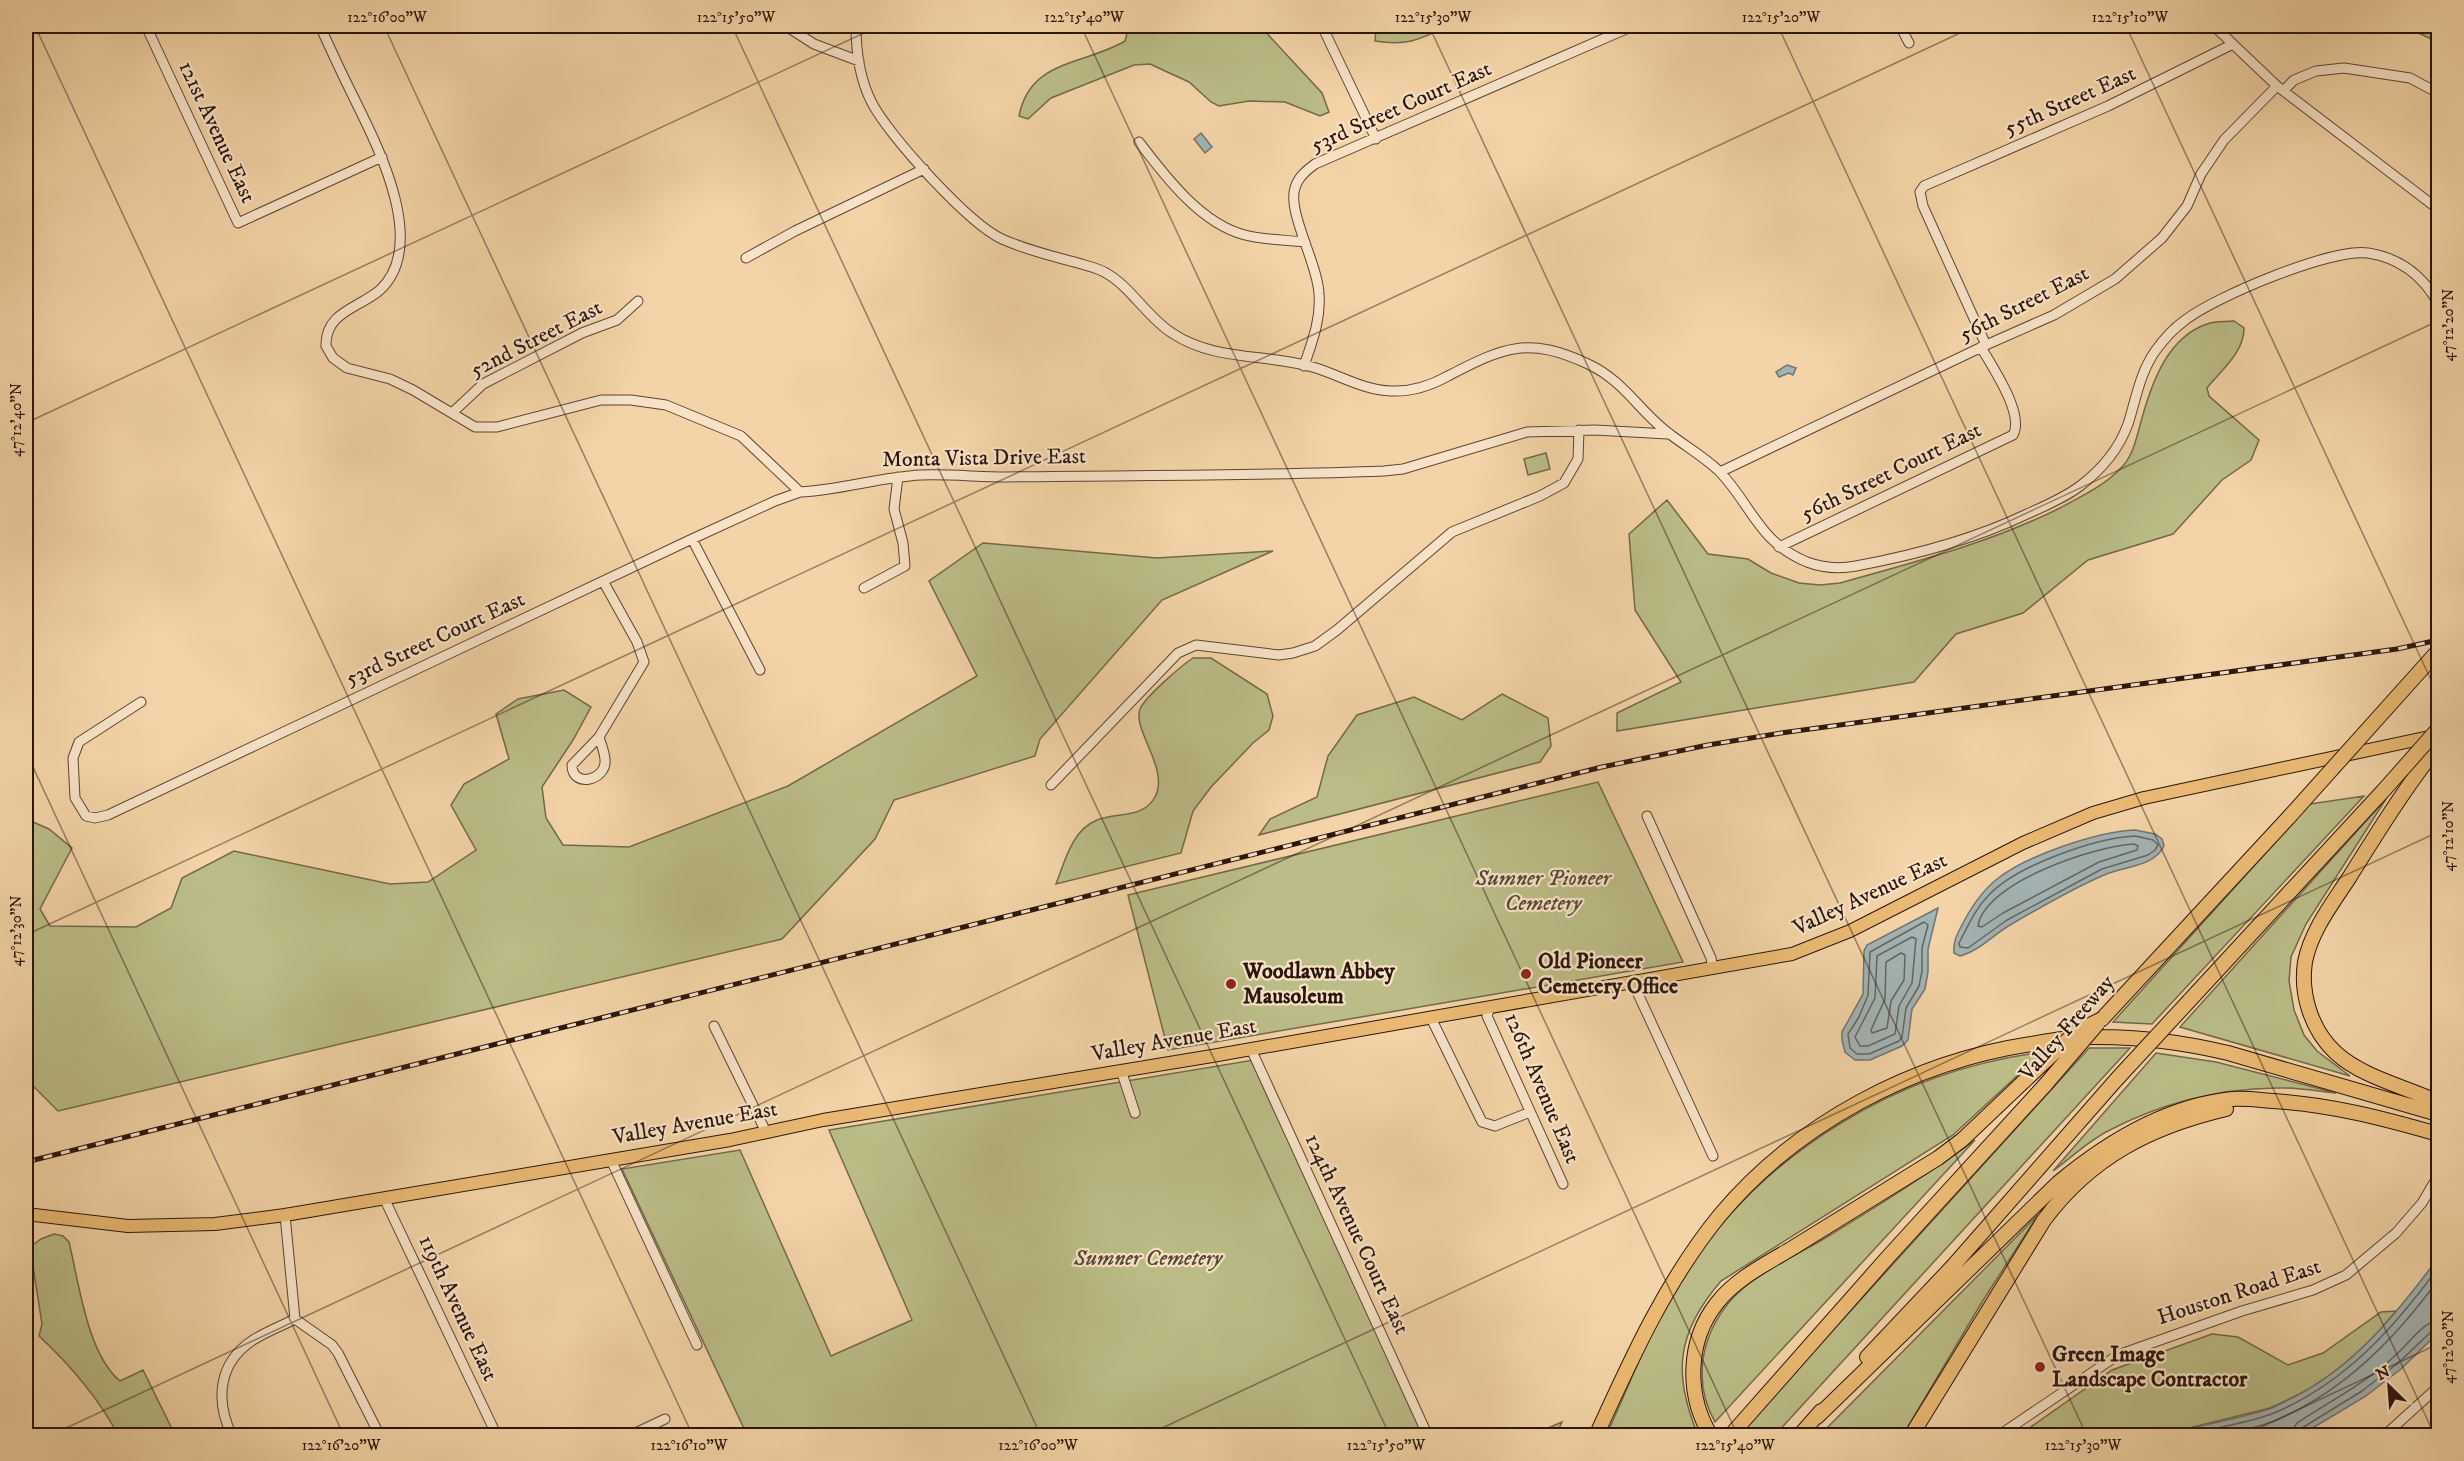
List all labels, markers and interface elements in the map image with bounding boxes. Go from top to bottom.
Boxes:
text: 122°16'00"W [347,8,427,27]
text: 122°15'50"W [697,8,775,27]
text: 122°15'40"W [1044,8,1124,27]
text: 122°15'30"W [1395,8,1472,27]
text: 122°15'20"W [1742,8,1820,27]
text: 122°15'10"W [2092,8,2168,27]
street label: 53rd Street Court East [1306,55,1496,159]
street label: 121st Avenue East [172,57,262,207]
street label: 55th Street East [2000,60,2140,142]
street label: 56th Street East [1955,260,2093,348]
text: 47°12'20"N [2439,289,2458,361]
street label: 52nd Street East [465,294,607,384]
text: 47°12'40"N [7,383,26,457]
street label: 56th Street Court East [1796,417,1986,527]
street label: Monta Vista Drive East [882,443,1086,473]
street label: 53rd Street Court East [341,586,529,692]
text: 47°12'10"N [2439,801,2458,871]
street label: Valley Avenue East [1788,847,1951,942]
park label: Sumner Pioneer Cemetery [1474,865,1613,917]
text: 47°12'30"N [7,896,26,967]
place label: Old Pioneer Cemetery Office [1538,948,1678,1000]
place label: Woodlawn Abbey Mausoleum [1242,958,1395,1010]
marker: Old Pioneer Cemetery Office [1519,967,1533,981]
street label: Valley Freeway [2013,969,2121,1087]
marker: Woodlawn Abbey Mausoleum [1224,977,1238,991]
street label: 126th Avenue East [1498,1009,1586,1167]
street label: Valley Avenue East [1089,1012,1258,1068]
street label: Valley Avenue East [610,1095,779,1151]
street label: 124th Avenue Court East [1299,1129,1415,1339]
street label: 119th Avenue East [412,1231,504,1385]
park label: Sumner Cemetery [1073,1245,1224,1272]
street label: Houston Road East [2154,1253,2324,1331]
text: 47°12'00"N [2439,1310,2458,1384]
place label: Green Image Landscape Contractor [2052,1341,2248,1393]
north arrow [2359,1356,2419,1416]
marker: Green Image Landscape Contractor [2033,1360,2047,1374]
text: N [2373,1361,2393,1385]
text: 122°16'20"W [302,1436,381,1455]
text: 122°16'10"W [651,1436,728,1455]
text: 122°16'00"W [998,1436,1078,1455]
text: 122°15'50"W [1347,1436,1425,1455]
text: 122°15'40"W [1695,1436,1775,1455]
text: 122°15'30"W [2045,1436,2122,1455]

